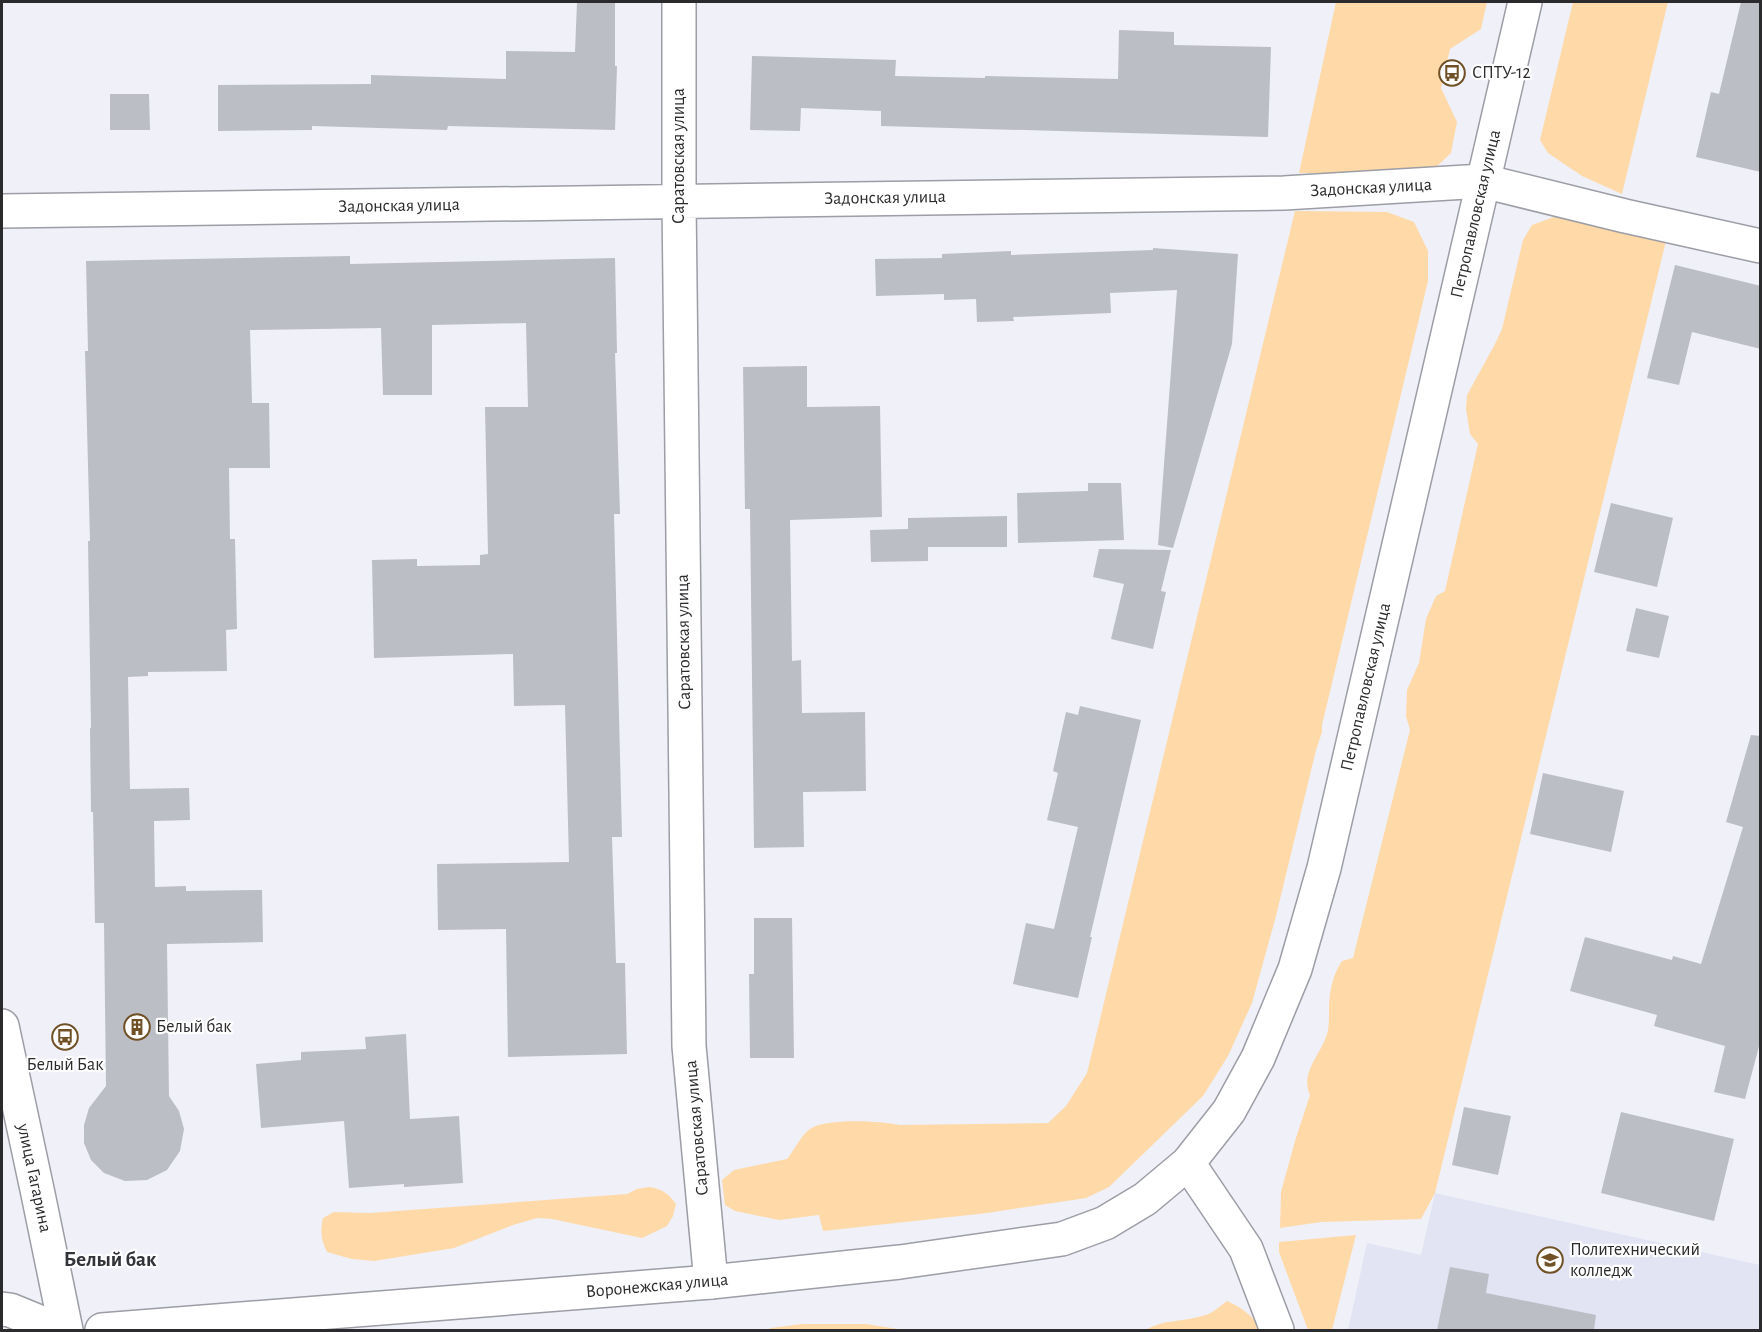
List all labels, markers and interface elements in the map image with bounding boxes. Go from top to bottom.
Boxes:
bus stop icon: СПТУ-12 [1437,58,1467,88]
place label: СПТУ-12 [1472,64,1531,82]
street label: Саратовская улица [670,88,688,224]
street label: Петропавловская улица [1448,128,1504,300]
street label: Задонская улица [1310,176,1432,200]
street label: Задонская улица [824,188,946,208]
street label: Задонская улица [338,196,460,216]
street label: Саратовская улица [674,574,694,710]
street label: Петропавловская улица [1338,601,1394,773]
building icon: Белый бак [122,1012,152,1042]
place label: Белый бак [156,1017,232,1036]
bus stop icon: Белый Бак [50,1022,80,1052]
place label: Белый Бак [27,1056,104,1074]
street label: Саратовская улица [682,1060,712,1196]
street label: улица Гагарина [13,1121,54,1234]
place label: Политехнический колледж [1570,1241,1700,1280]
school or university icon: Политехнический колледж [1535,1245,1565,1275]
district label: Белый бак [64,1249,157,1270]
street label: Воронежская улица [585,1271,729,1301]

